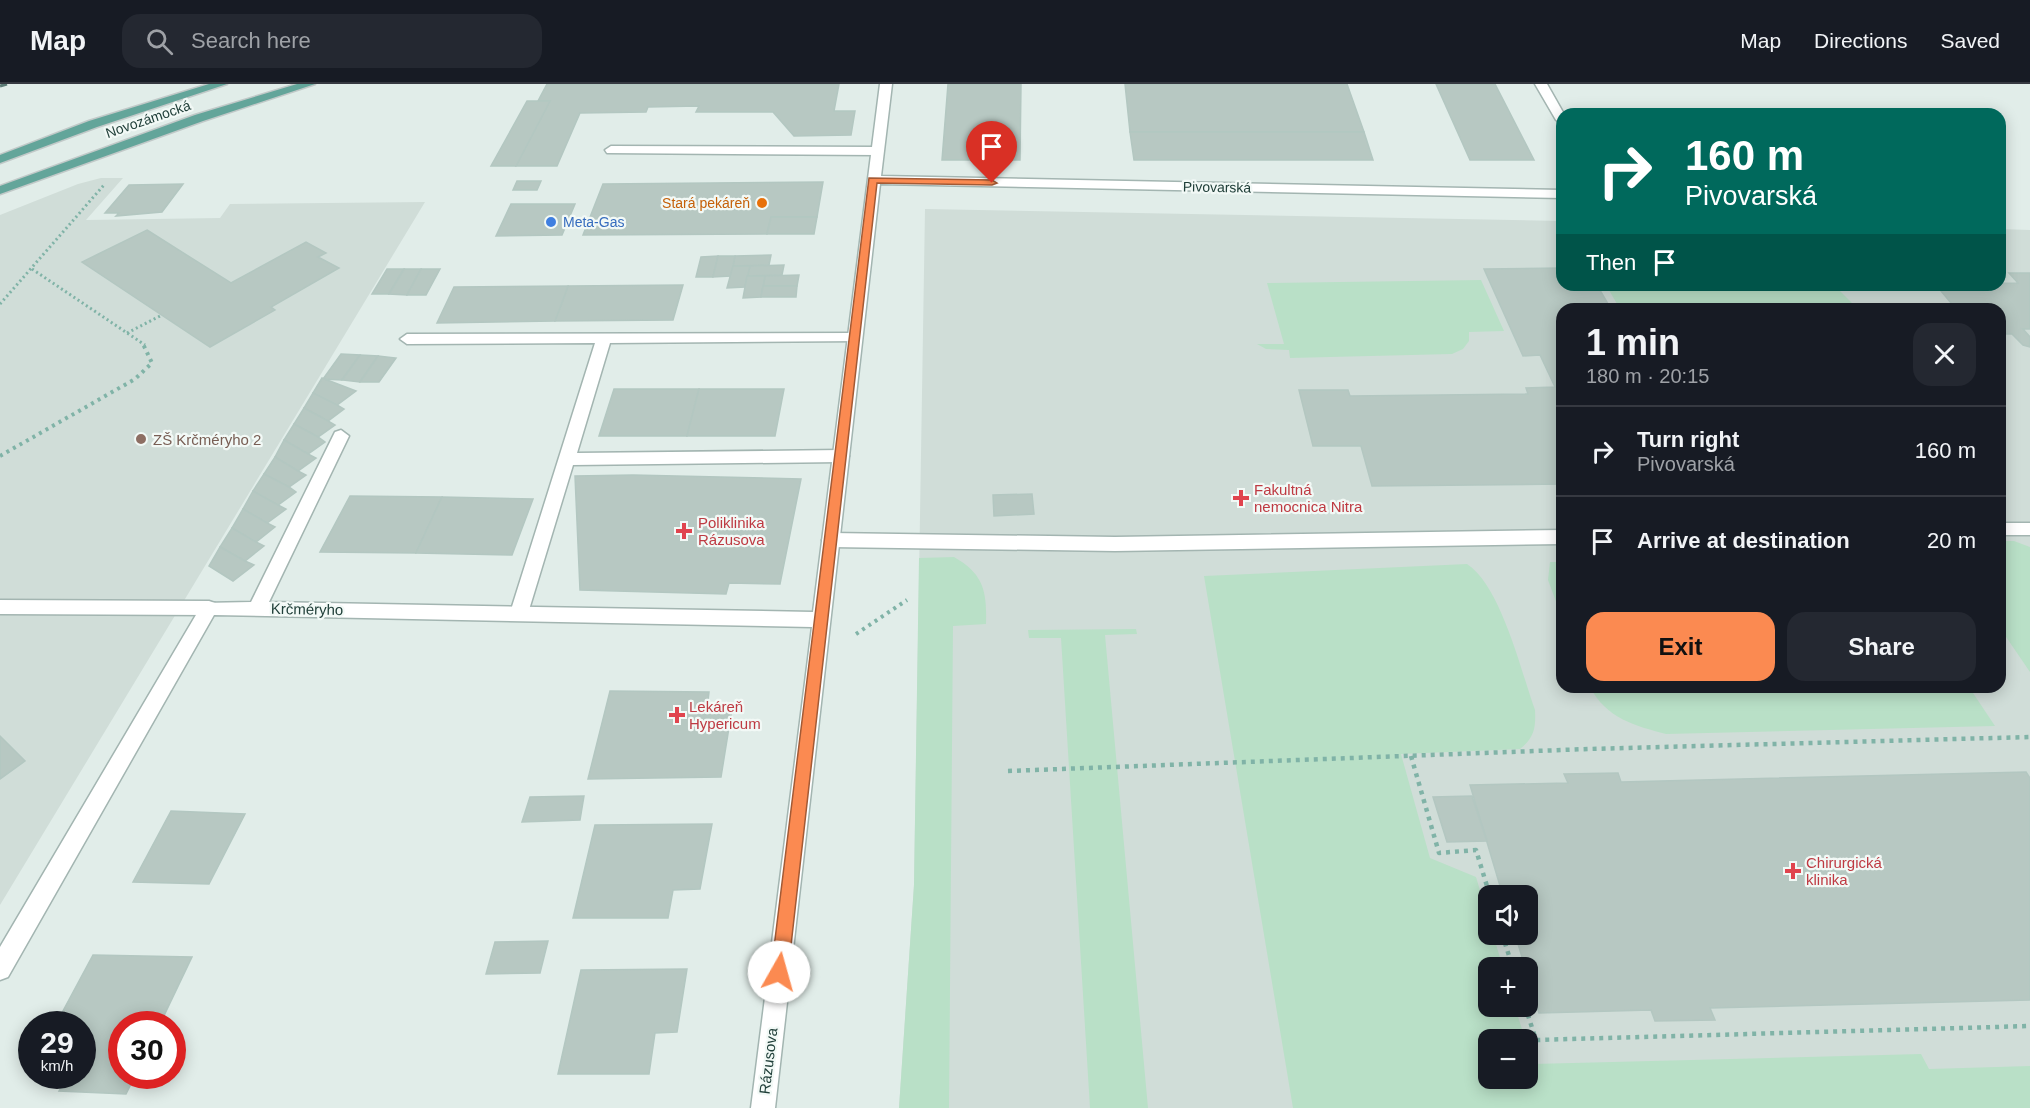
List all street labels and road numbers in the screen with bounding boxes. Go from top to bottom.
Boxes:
street label: Novozámocká [103,97,193,141]
street label: Pivovarská [1183,178,1252,196]
street label: Krčméryho [271,600,343,618]
street label: Rázusova [755,1026,781,1095]

